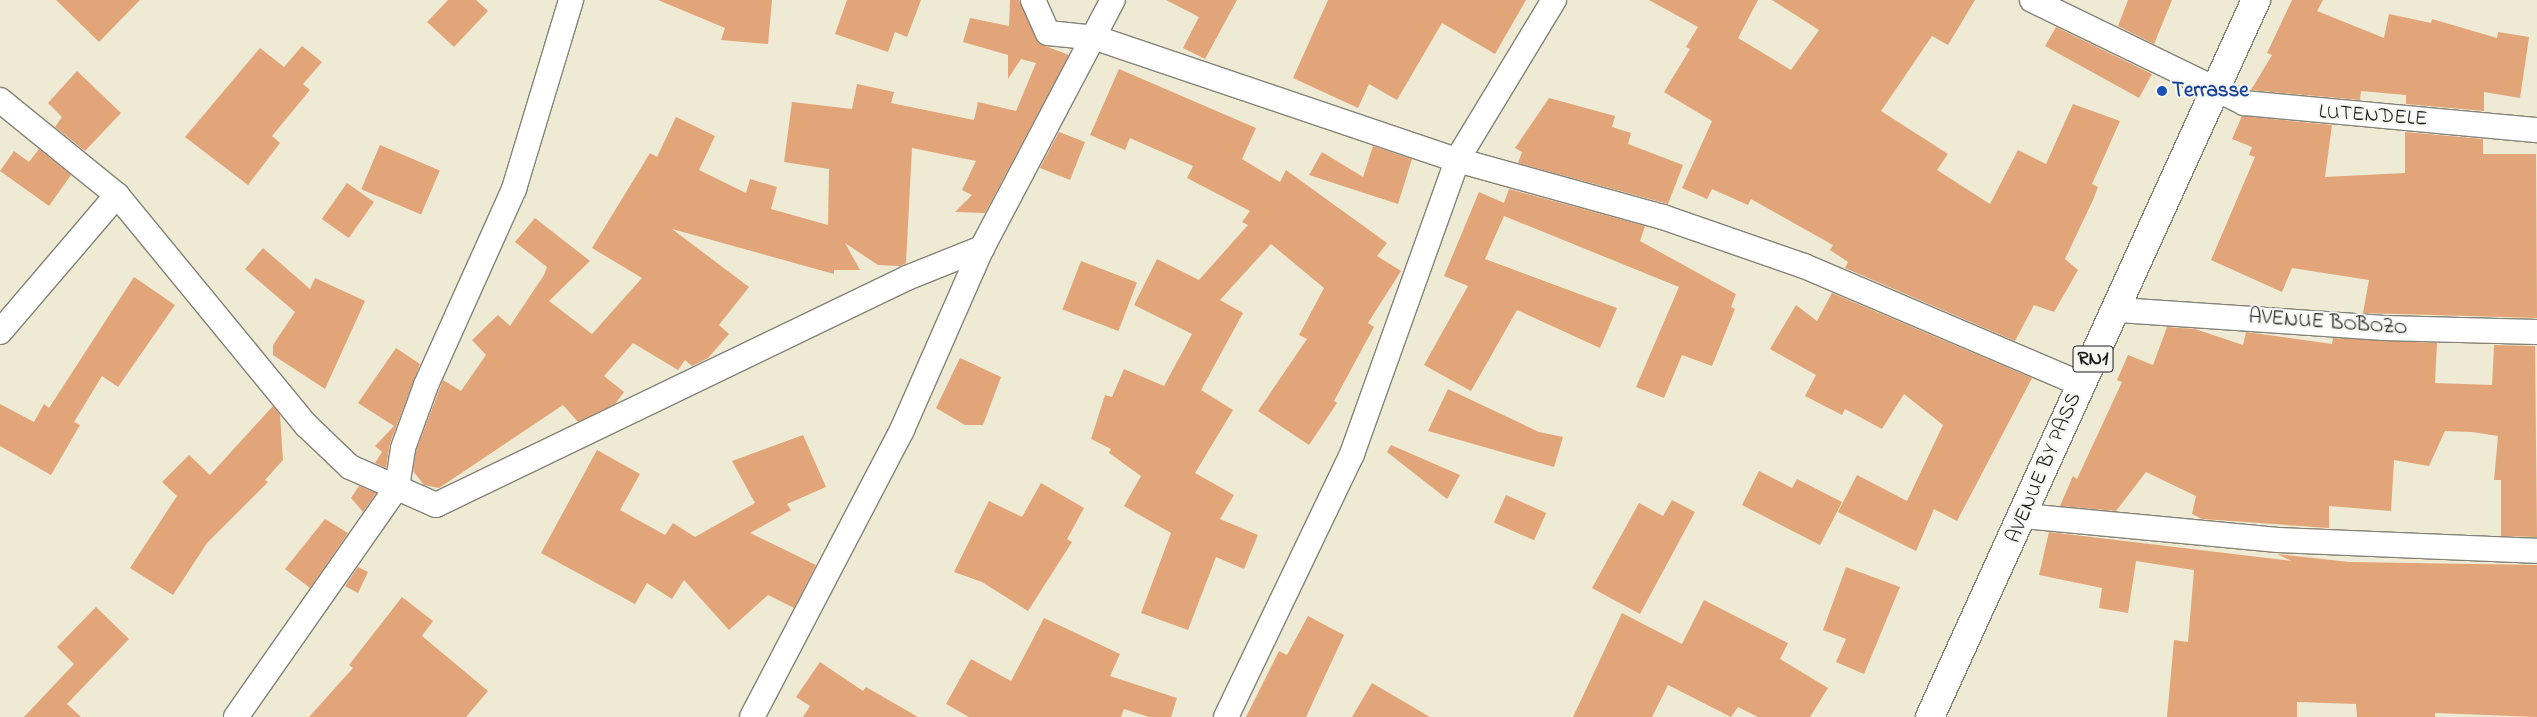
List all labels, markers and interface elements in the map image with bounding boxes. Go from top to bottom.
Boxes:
place label: Terrasse [2172,78,2249,104]
marker: Terrasse [2156,85,2168,97]
street label: LUTENDELE [2318,100,2428,132]
street label: AVENUE BOBOZO [2248,305,2408,341]
road number: RN1 [2072,342,2114,376]
street label: AVENUE BY PASS [2001,389,2087,547]

